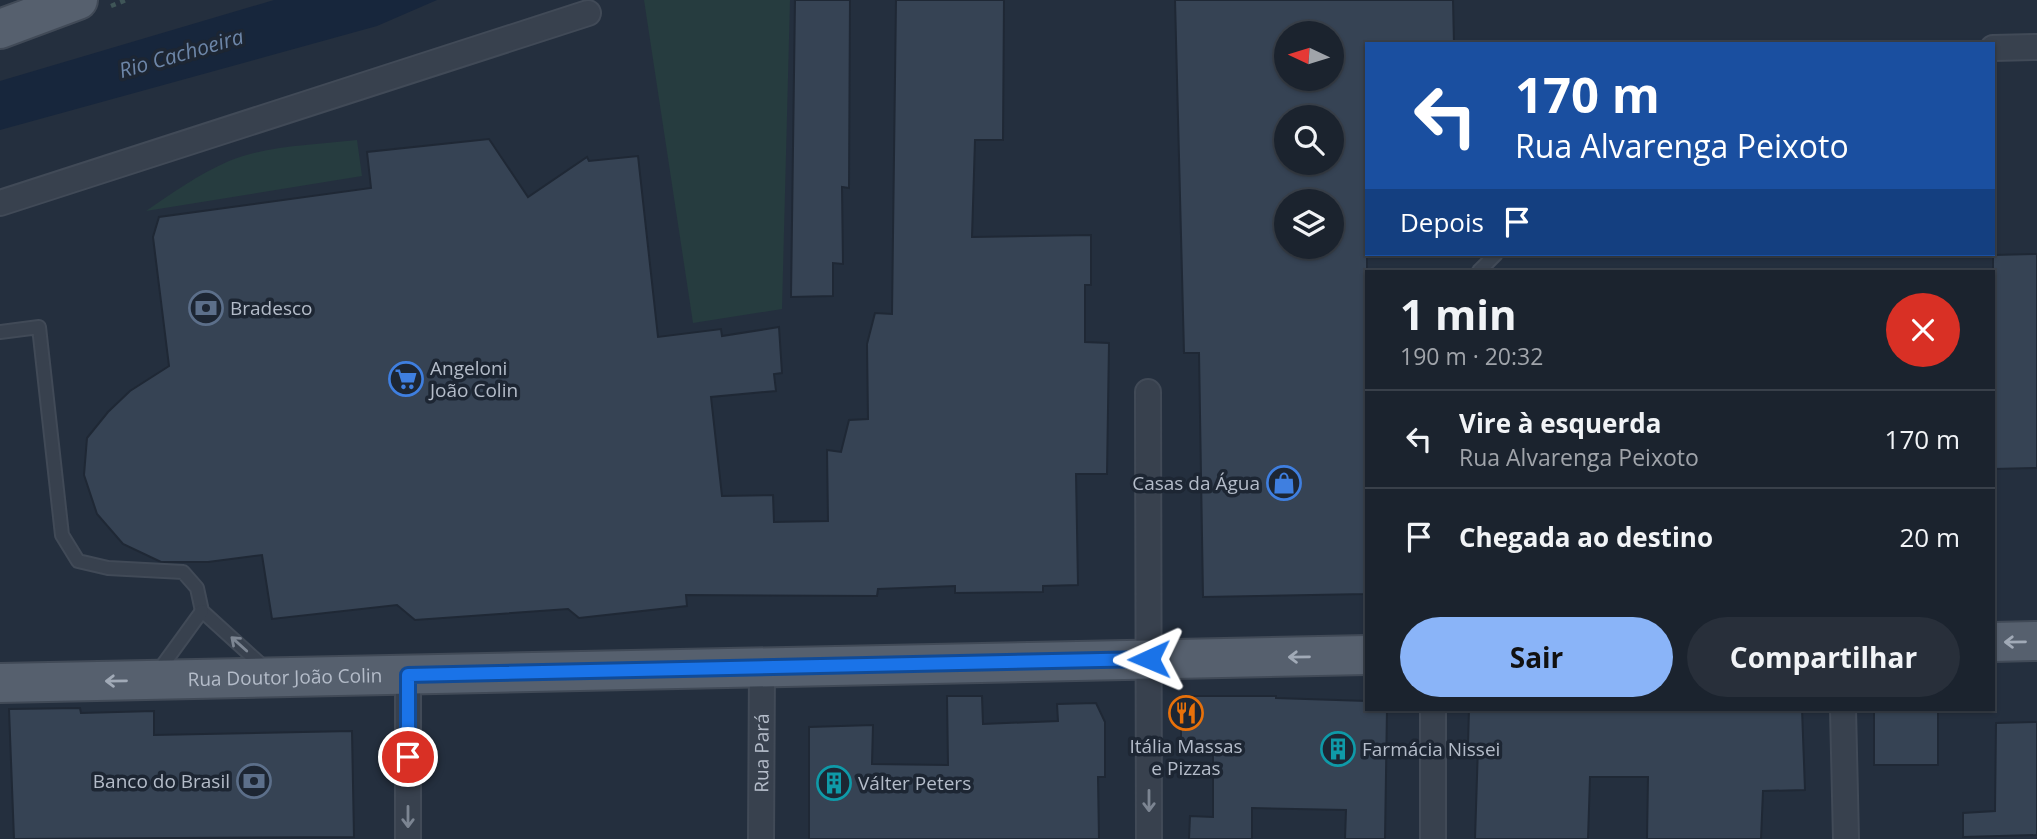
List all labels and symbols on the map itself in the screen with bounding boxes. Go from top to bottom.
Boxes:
north arrow [1274,21,1344,91]
water label: Rio Cachoeira [116,22,247,84]
bank icon: Bradesco [187,289,225,327]
place label: Bradesco [230,295,312,321]
place label: Angeloni João Colin [428,355,518,403]
supermarket icon: Angeloni João Colin [387,360,425,398]
shop icon: Casas da Água [1265,464,1303,502]
place label: Casas da Água [1132,470,1260,496]
position arrow [1112,622,1186,696]
one-way arrow [231,635,248,652]
one-way arrow [2004,635,2027,649]
one-way arrow [1287,650,1310,663]
street label: Rua Doutor João Colin [187,662,383,692]
one-way arrow [105,674,128,688]
restaurant icon: Itália Massas e Pizzas [1167,694,1205,732]
street label: Rua Pará [748,713,775,793]
pin [378,727,438,787]
building icon: Farmácia Nissei [1319,730,1357,768]
place label: Itália Massas e Pizzas [1129,733,1243,781]
place label: Farmácia Nissei [1362,736,1500,762]
bank icon: Banco do Brasil [235,762,273,800]
building icon: Válter Peters [815,764,853,802]
place label: Banco do Brasil [93,768,230,794]
place label: Válter Peters [858,770,971,796]
one-way arrow [1142,789,1156,812]
one-way arrow [401,805,415,828]

